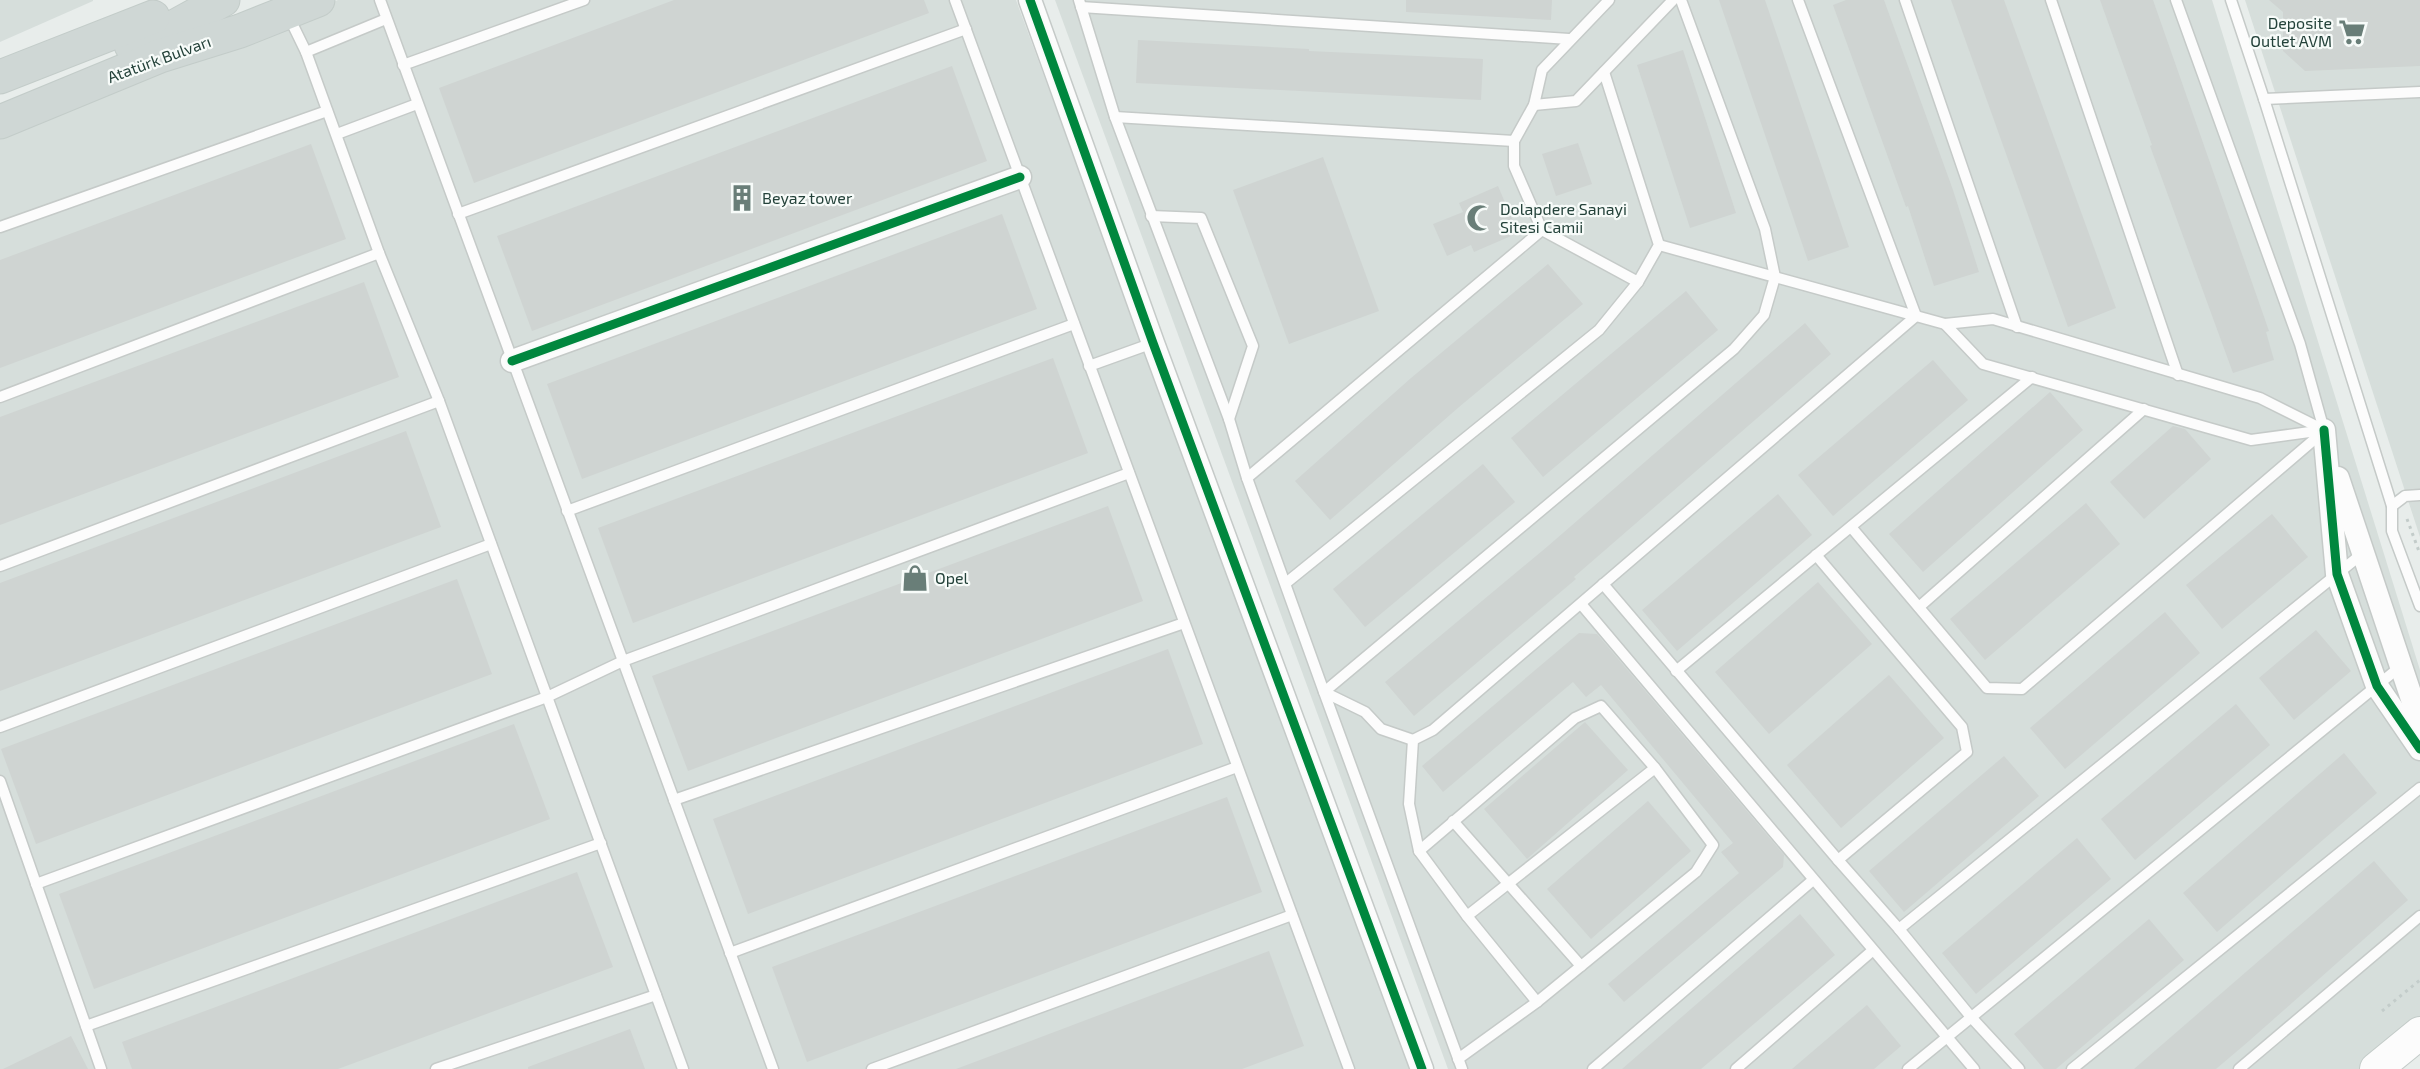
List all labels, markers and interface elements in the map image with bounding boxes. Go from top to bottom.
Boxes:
place label: Deposite Outlet AVM [2250,13,2332,50]
supermarket icon: Deposite Outlet AVM [2337,17,2367,47]
street label: Atatürk Bulvarı [104,31,213,86]
building icon: Beyaz tower [727,183,757,213]
place label: Beyaz tower [762,188,853,207]
place label: Dolapdere Sanayi Sitesi Camii [1500,199,1627,236]
mosque icon: Dolapdere Sanayi Sitesi Camii [1465,203,1495,233]
shop icon: Opel [900,563,930,593]
place label: Opel [935,568,969,587]

